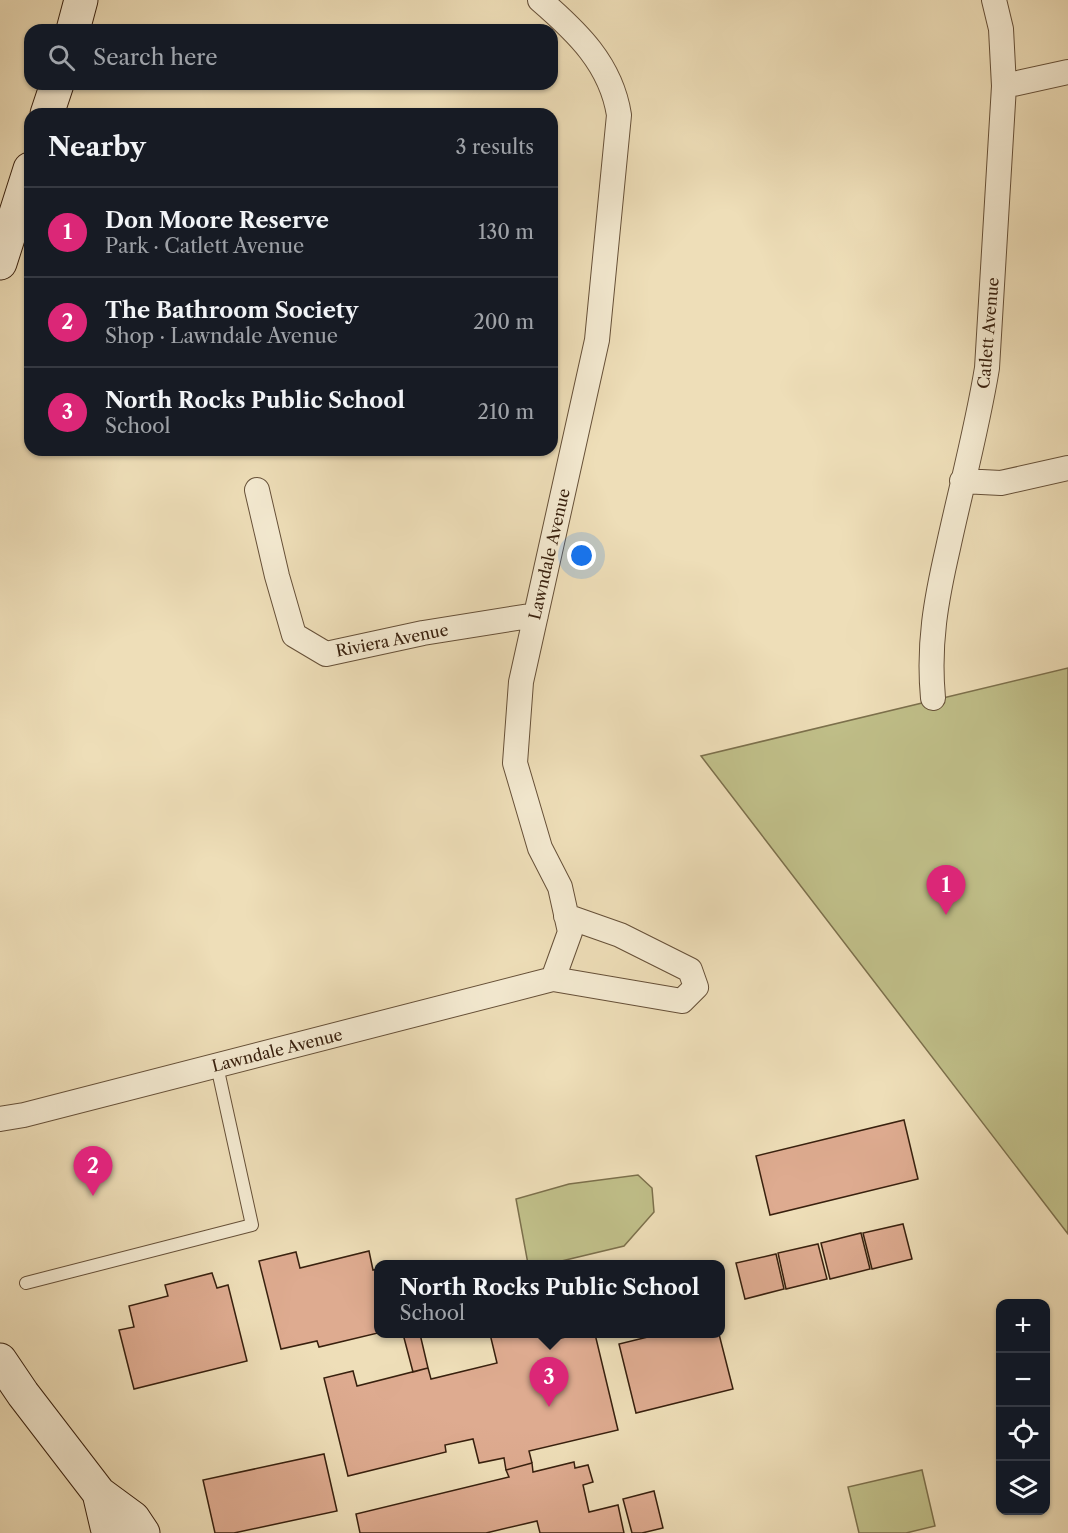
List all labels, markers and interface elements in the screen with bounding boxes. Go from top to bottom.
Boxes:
search box [24,24,558,90]
icon: search [45,41,78,74]
text: Search here [93,44,218,71]
text: Nearby [48,131,146,163]
text: 3 results [456,135,534,159]
text: Don Moore Reserve [105,207,329,234]
text: 1 [63,220,72,244]
text: 130 m [478,220,534,244]
text: Park · Catlett Avenue [105,234,304,258]
street label: Catlett Avenue [973,276,1003,390]
text: The Bathroom Society [105,297,358,324]
text: 2 [62,310,73,334]
text: 200 m [473,310,534,334]
text: Shop · Lawndale Avenue [105,324,338,348]
text: North Rocks Public School [105,387,405,414]
text: 3 [62,400,73,424]
text: 210 m [477,400,534,424]
text: School [105,414,170,438]
street label: Lawndale Avenue [524,486,574,622]
your location [567,541,596,570]
street label: Riviera Avenue [334,619,450,661]
pin: 1 [926,866,966,915]
street label: Lawndale Avenue [210,1024,345,1076]
pin: 2 [74,1146,112,1196]
popup [374,1260,725,1338]
text: North Rocks Public School [399,1274,700,1301]
map controls [996,1299,1050,1515]
button: + [996,1299,1050,1353]
text: School [399,1301,465,1325]
button: − [996,1353,1050,1407]
pin: 3 [530,1358,568,1407]
button: locate [996,1407,1050,1461]
button: layers [996,1461,1050,1515]

